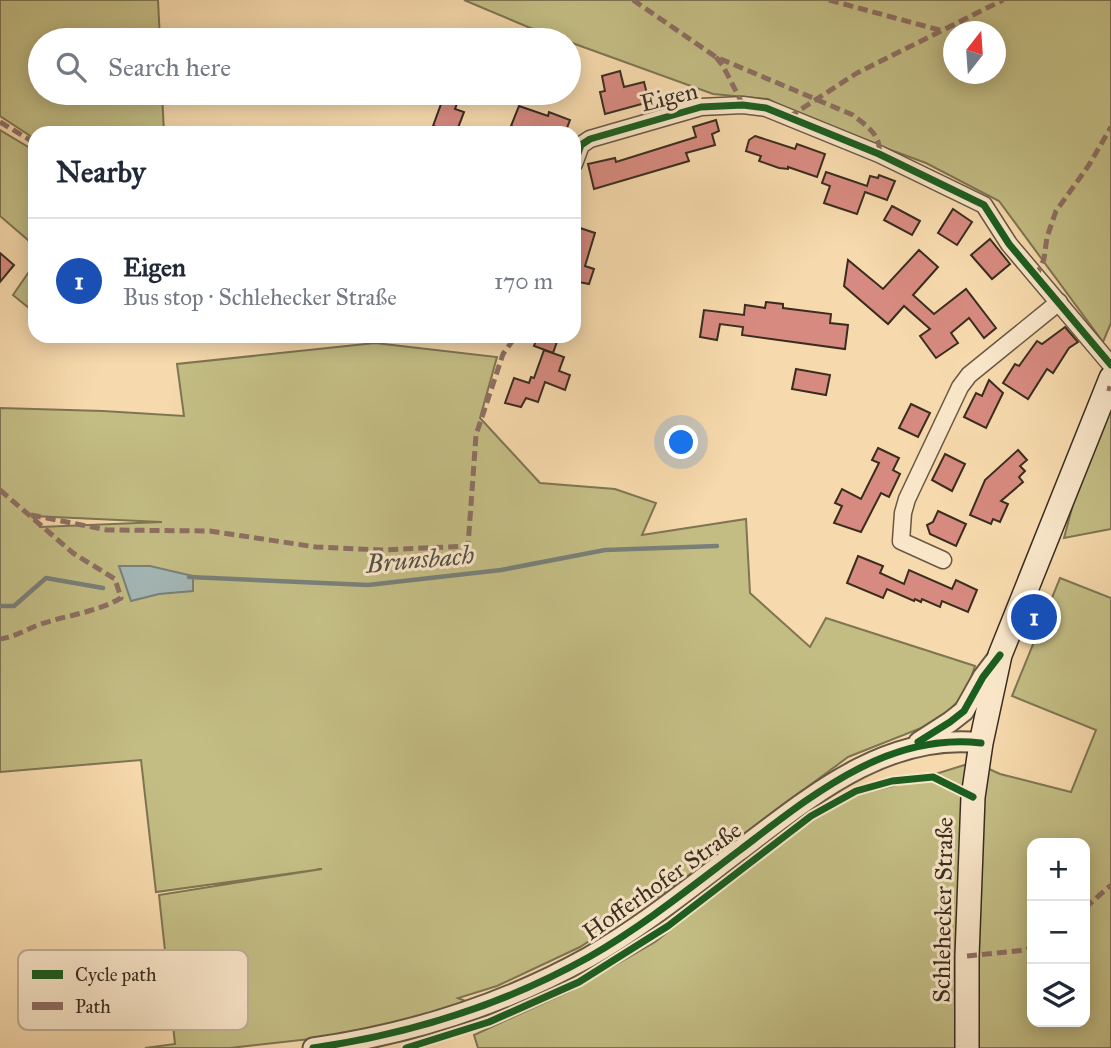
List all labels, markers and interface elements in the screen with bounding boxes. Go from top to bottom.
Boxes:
north arrow [943,21,1006,84]
search box [28,28,581,105]
icon: search [52,48,90,86]
text: Search here [108,51,231,83]
street label: Eigen [637,75,701,119]
text: Nearby [56,154,146,190]
text: Eigen [123,251,186,283]
text: 1 [74,267,84,295]
text: 170 m [494,267,553,295]
text: Bus stop · Schlehecker Straße [123,283,397,311]
your location [664,425,698,459]
water label: Brunsbach [363,538,476,580]
pin: 1 [1011,591,1057,643]
street label: Hofferhofer Straße [577,815,747,947]
street label: Schlehecker Straße [926,817,960,1003]
map controls [1027,838,1090,1027]
button: + [1027,838,1090,901]
button: − [1027,901,1090,964]
legend [18,950,248,1030]
text: Cycle path [75,963,157,986]
button: layers [1027,964,1090,1027]
text: Path [75,995,111,1018]

